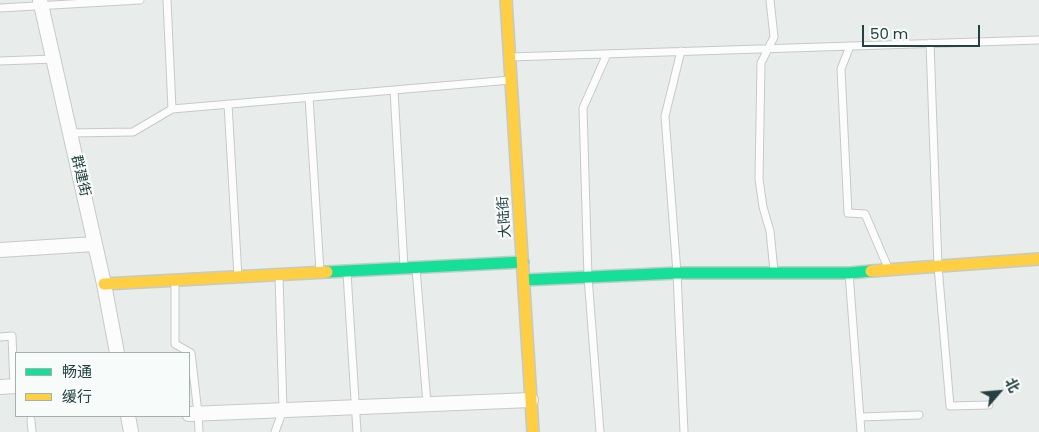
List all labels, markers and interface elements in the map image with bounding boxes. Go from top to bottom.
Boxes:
scale bar [864,15,982,47]
text: 50 m [870,23,908,44]
street label: 群建街 [67,154,93,198]
street label: 大陆街 [495,195,515,239]
legend [15,352,190,417]
text: 畅通 [62,361,92,382]
north arrow [974,367,1024,417]
text: 北 [1000,374,1024,396]
text: 缓行 [62,386,92,407]

